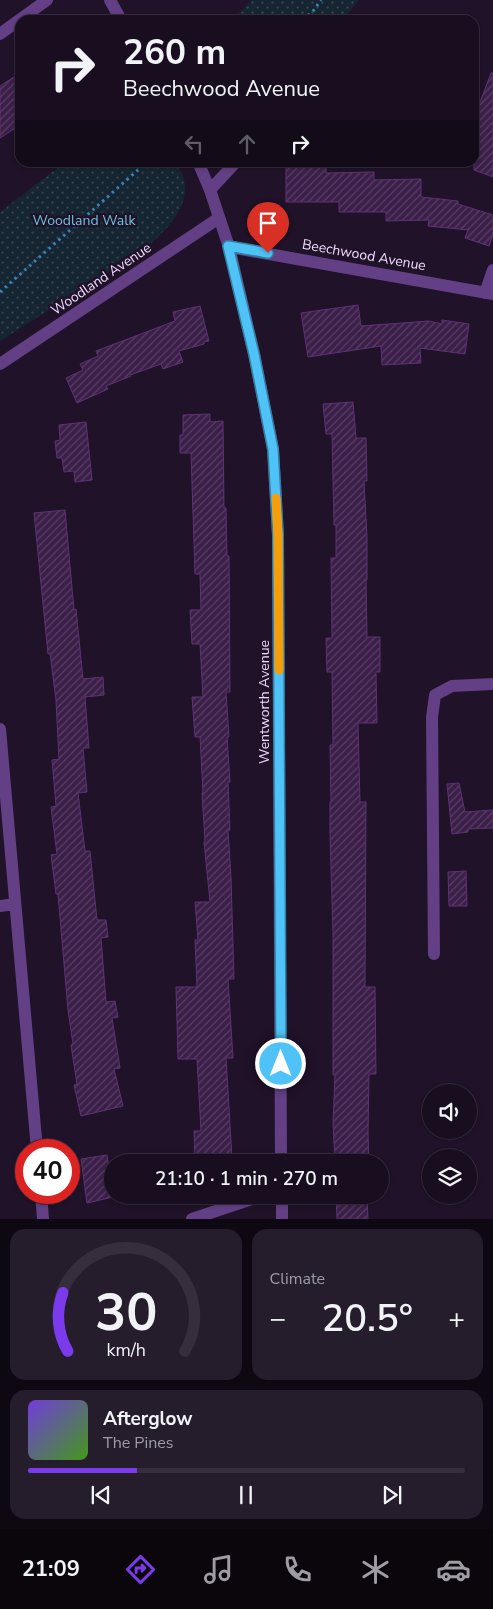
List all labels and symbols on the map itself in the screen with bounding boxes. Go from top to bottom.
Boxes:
pin [247,202,289,253]
park label: Woodland Walk [33,211,136,230]
street label: Beechwood Avenue [301,235,427,275]
street label: Woodland Avenue [47,238,155,320]
street label: Wentworth Avenue [255,640,274,764]
position arrow [254,1037,306,1089]
speed limit sign: 40 [15,1139,80,1204]

